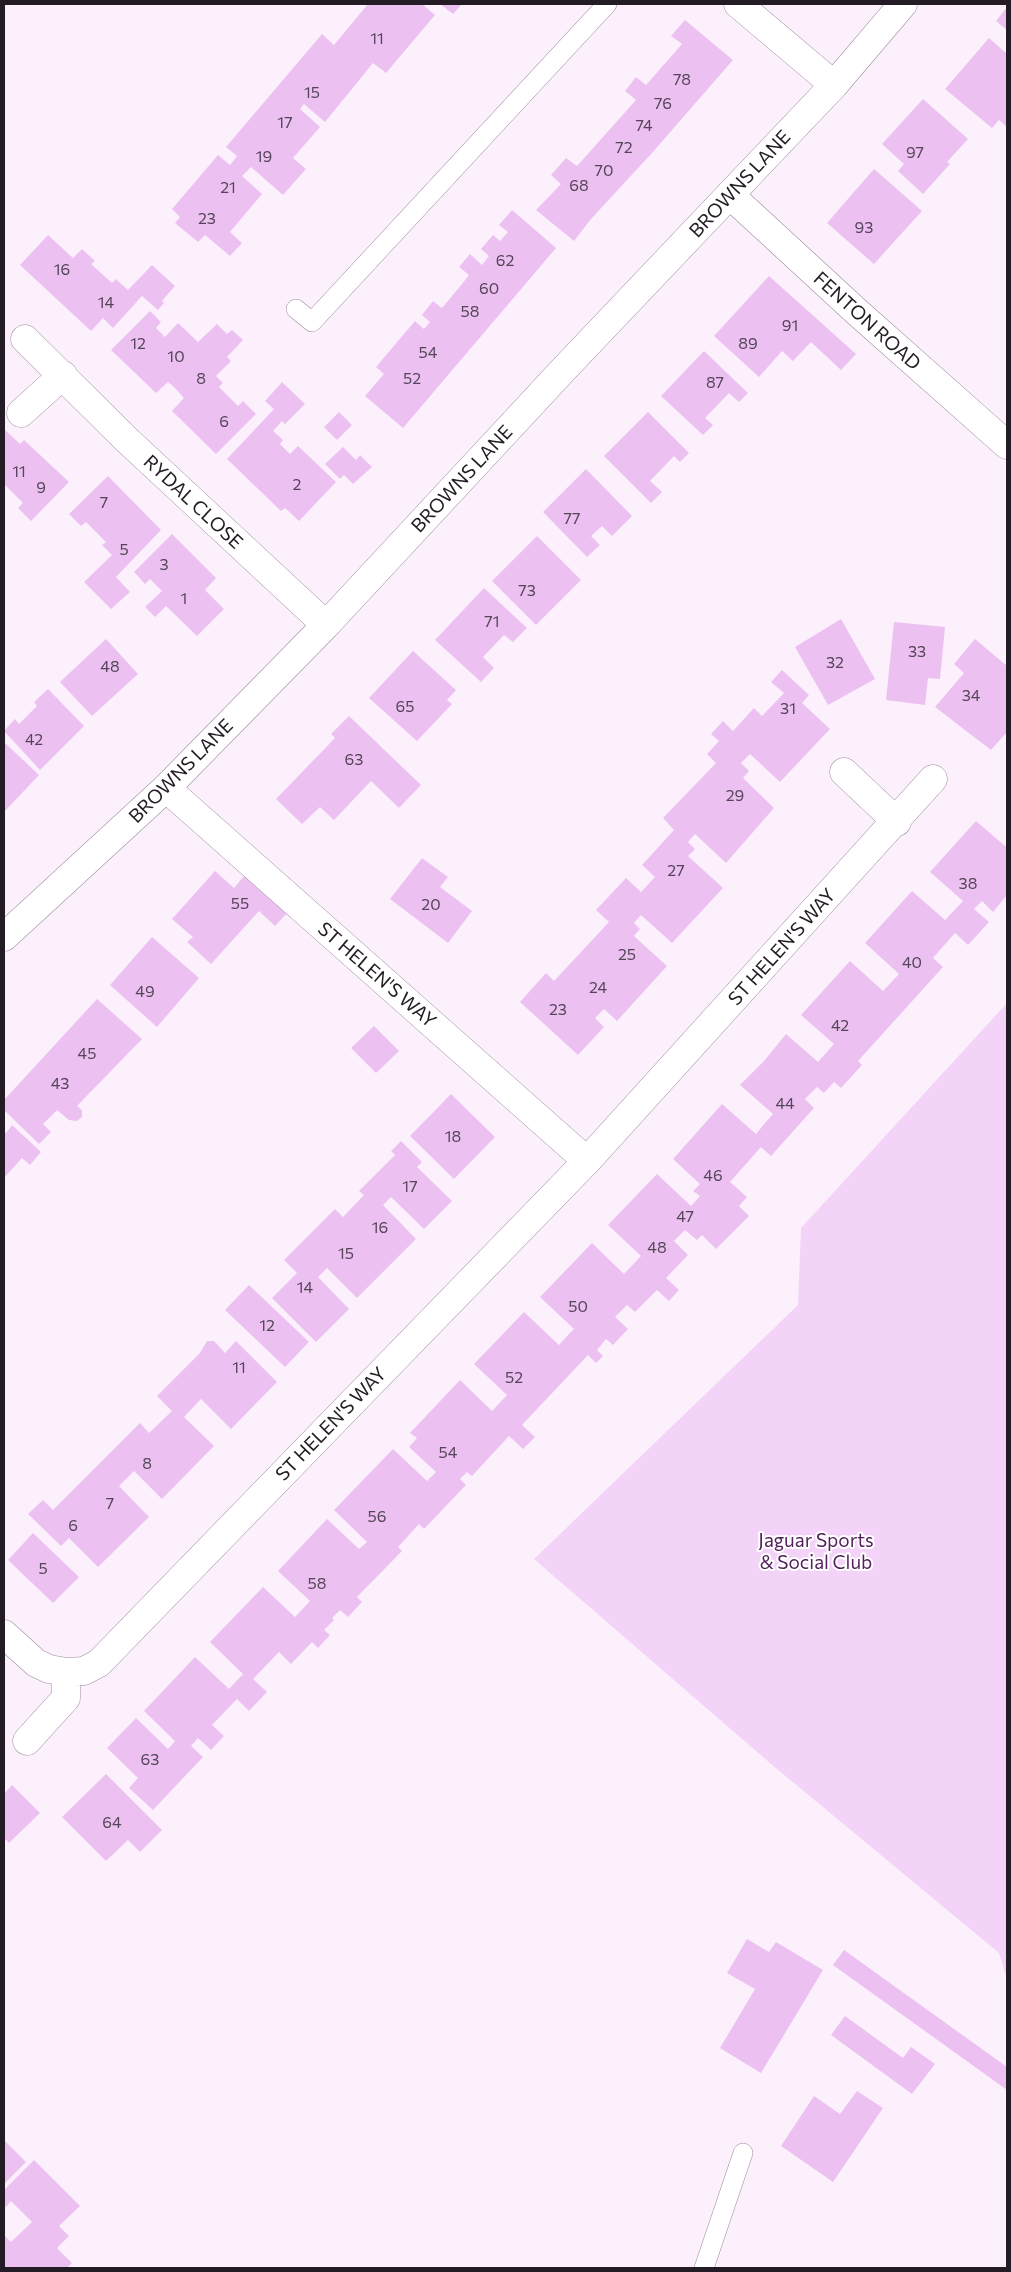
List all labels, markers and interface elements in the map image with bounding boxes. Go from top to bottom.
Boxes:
house number: 11 [370,29,384,49]
house number: 78 [673,70,691,90]
house number: 15 [304,83,320,103]
house number: 76 [654,94,672,114]
house number: 17 [277,113,293,133]
house number: 74 [635,116,653,136]
street label: BROWNS LANE [685,126,795,242]
house number: 72 [615,138,633,158]
house number: 97 [906,143,924,163]
house number: 19 [256,147,272,167]
house number: 70 [595,161,613,181]
house number: 68 [569,176,589,196]
house number: 21 [220,178,236,198]
house number: 23 [198,209,216,229]
house number: 93 [855,218,873,238]
house number: 62 [496,251,514,271]
house number: 16 [54,260,70,280]
street label: FENTON ROAD [809,267,925,375]
house number: 60 [479,279,499,299]
house number: 14 [98,293,114,313]
house number: 58 [461,302,479,322]
house number: 91 [782,316,798,336]
house number: 12 [130,334,146,354]
house number: 89 [738,334,758,354]
house number: 54 [419,343,437,363]
house number: 10 [167,347,185,367]
house number: 8 [196,369,206,389]
house number: 52 [403,369,421,389]
house number: 87 [706,373,724,393]
house number: 6 [219,412,229,432]
street label: BROWNS LANE [407,421,517,537]
street label: RYDAL CLOSE [139,450,247,554]
house number: 11 [12,462,26,482]
house number: 2 [293,475,301,495]
house number: 9 [36,478,46,498]
house number: 7 [100,493,108,513]
house number: 77 [564,509,580,529]
house number: 5 [119,540,129,560]
house number: 3 [159,555,169,575]
house number: 73 [518,581,536,601]
house number: 1 [181,589,187,609]
house number: 71 [484,612,500,632]
house number: 33 [908,642,926,662]
house number: 32 [826,653,844,673]
house number: 48 [100,657,120,677]
house number: 34 [962,686,980,706]
house number: 65 [396,697,414,717]
house number: 31 [780,699,796,719]
street label: BROWNS LANE [124,714,238,828]
house number: 42 [25,730,43,750]
house number: 63 [345,750,363,770]
house number: 29 [726,786,744,806]
house number: 27 [667,861,685,881]
house number: 38 [959,874,977,894]
street label: ST HELEN'S WAY [724,884,840,1010]
house number: 55 [231,894,249,914]
house number: 20 [421,895,441,915]
street label: ST HELEN'S WAY [313,917,441,1033]
house number: 25 [618,945,636,965]
house number: 40 [902,953,922,973]
house number: 24 [589,978,607,998]
house number: 49 [135,982,155,1002]
house number: 23 [549,1000,567,1020]
house number: 42 [831,1016,849,1036]
house number: 45 [78,1044,96,1064]
house number: 43 [51,1074,69,1094]
house number: 44 [775,1094,795,1114]
house number: 18 [445,1127,461,1147]
house number: 46 [703,1166,723,1186]
house number: 17 [402,1177,418,1197]
house number: 47 [676,1207,694,1227]
house number: 16 [372,1218,388,1238]
house number: 48 [647,1238,667,1258]
house number: 15 [338,1244,354,1264]
house number: 14 [297,1278,313,1298]
house number: 50 [568,1297,588,1317]
house number: 12 [259,1316,275,1336]
house number: 11 [232,1358,246,1378]
street label: ST HELEN'S WAY [271,1362,391,1486]
house number: 52 [505,1368,523,1388]
house number: 54 [439,1443,457,1463]
house number: 8 [142,1454,152,1474]
house number: 7 [106,1494,114,1514]
house number: 56 [368,1507,386,1527]
house number: 6 [68,1516,78,1536]
park label: Jaguar Sports & Social Club [758,1530,874,1574]
house number: 5 [38,1559,48,1579]
house number: 58 [308,1574,326,1594]
house number: 63 [141,1750,159,1770]
house number: 64 [102,1813,122,1833]

